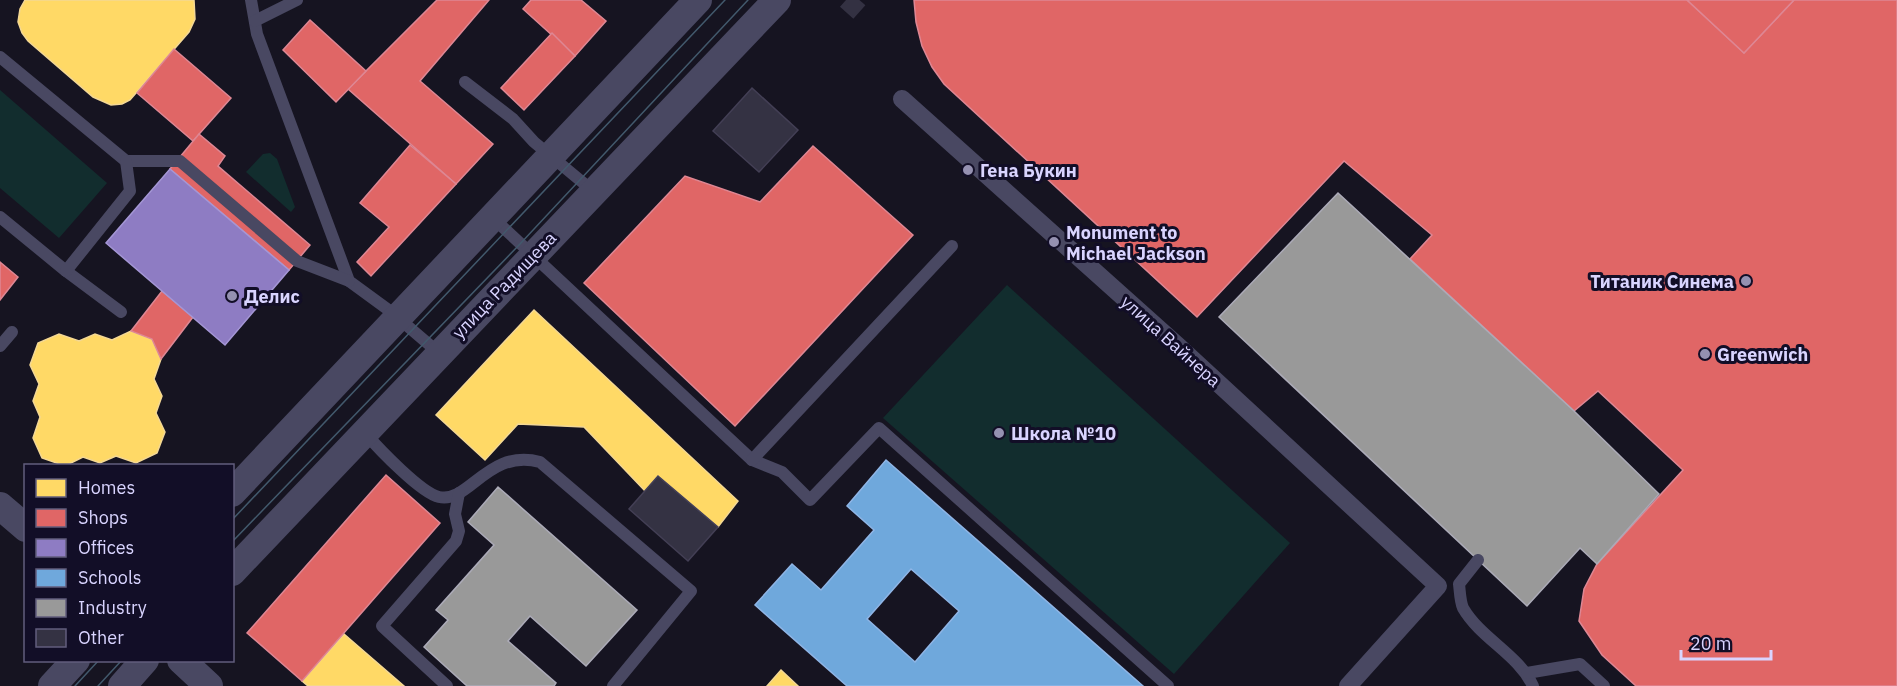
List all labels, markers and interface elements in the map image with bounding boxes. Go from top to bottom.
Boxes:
place label: Гена Букин [980,159,1077,182]
marker: Гена Букин [961,163,975,177]
place label: Monument to Michael Jackson [1066,221,1206,265]
street label: улица Радищева [447,226,561,344]
marker: Monument to Michael Jackson [1047,235,1061,249]
place label: Титаник Синема [1590,270,1734,293]
marker: Титаник Синема [1739,274,1753,288]
place label: Делис [244,285,300,308]
marker: Делис [225,289,239,303]
street label: улица Вайнера [1116,290,1226,392]
place label: Greenwich [1717,343,1808,366]
marker: Greenwich [1698,347,1712,361]
place label: Школа №10 [1011,422,1116,445]
marker: Школа №10 [992,426,1006,440]
legend [24,464,234,662]
text: Homes [78,476,135,499]
text: Shops [78,506,128,529]
text: Offices [78,536,134,559]
text: Schools [78,566,142,589]
text: Industry [78,596,147,619]
scale bar [1681,623,1771,661]
text: Other [78,626,124,649]
text: 20 m [1690,632,1732,655]

